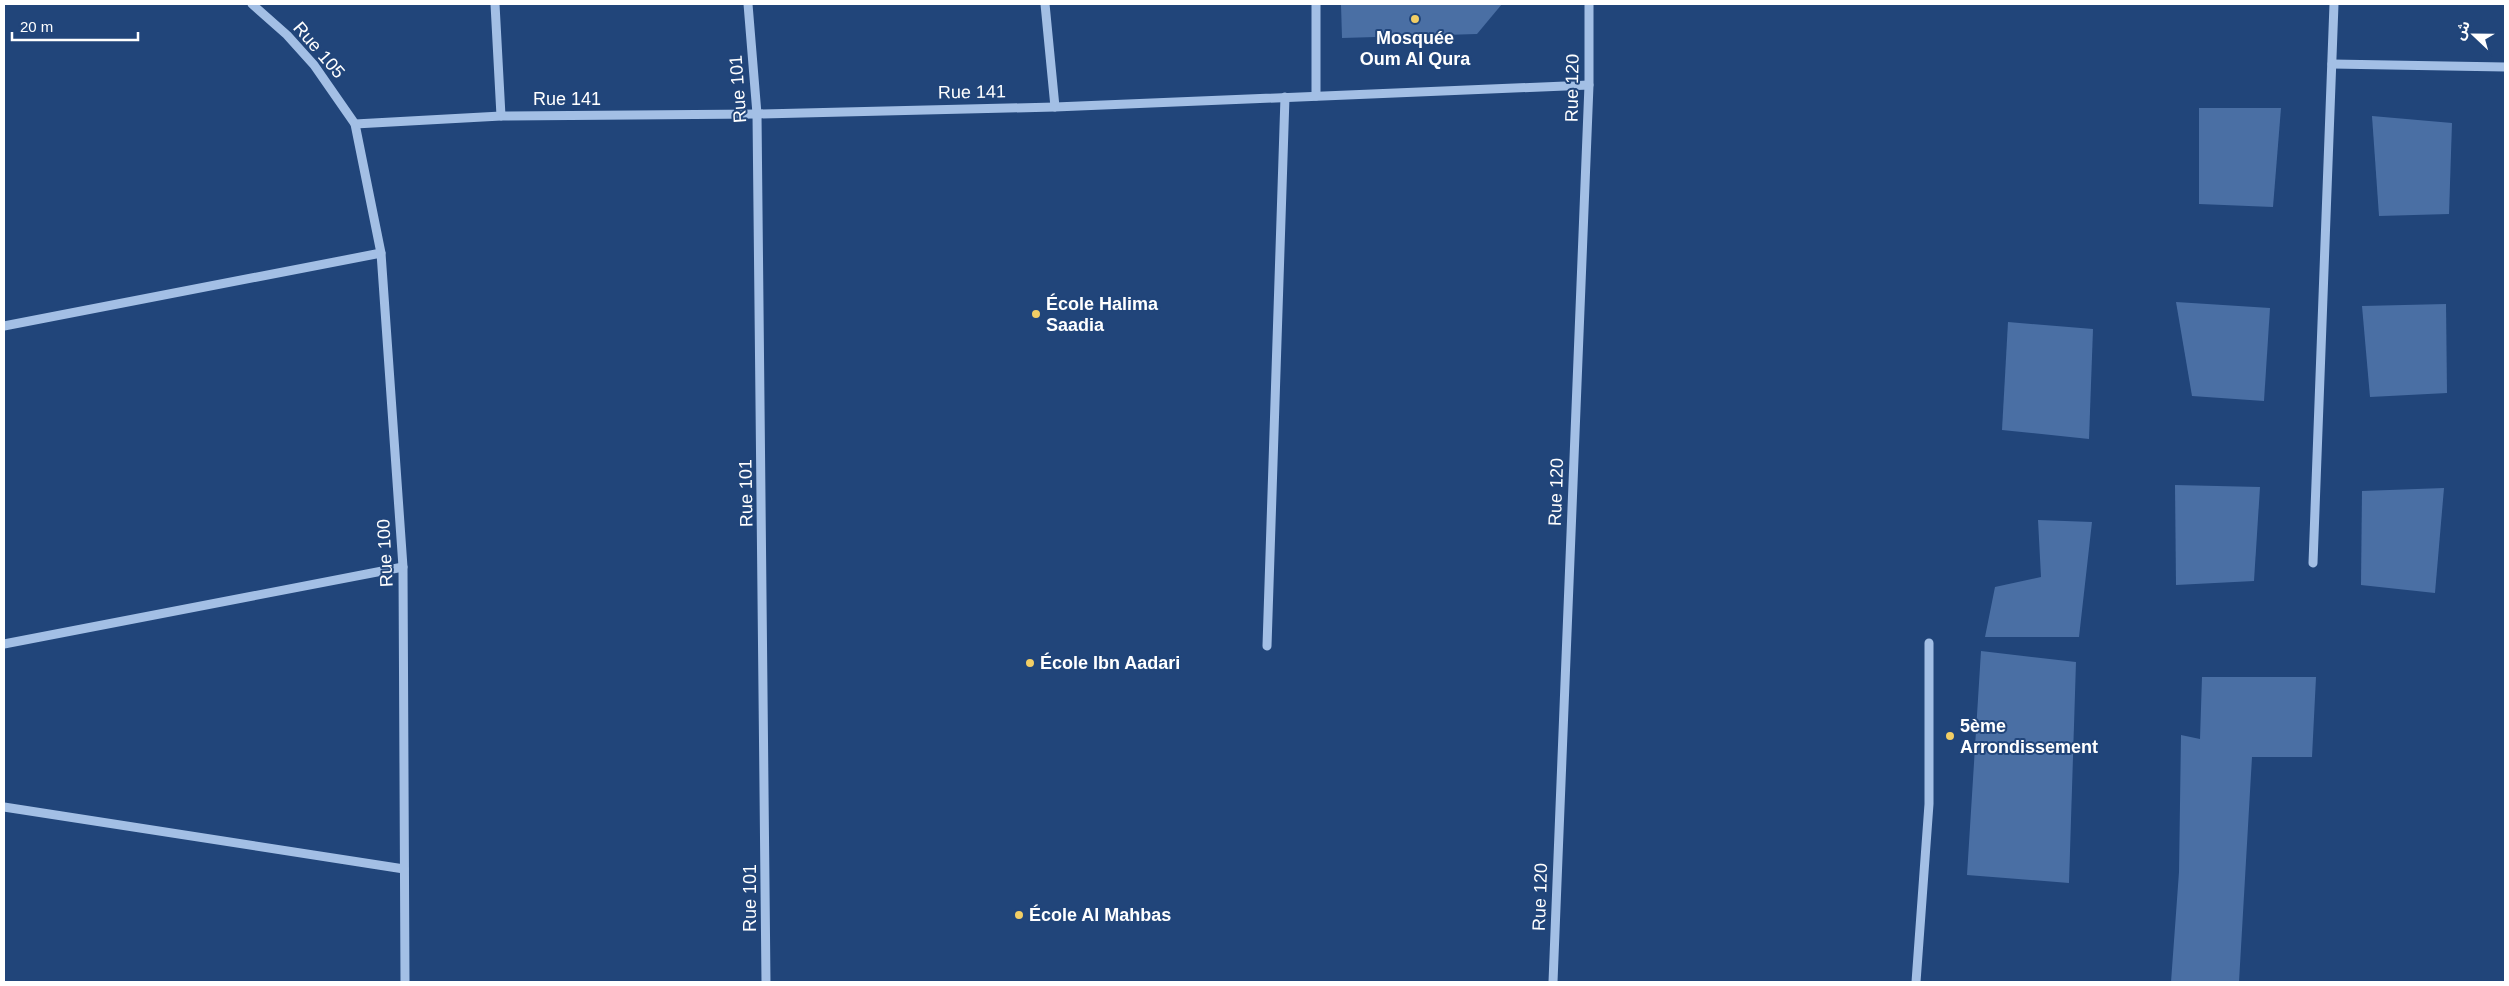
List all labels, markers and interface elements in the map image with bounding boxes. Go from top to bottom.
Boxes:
scale bar [12,10,139,42]
north arrow [2449,10,2499,60]
marker: Mosquée Oum Al Qura [1409,13,1421,25]
text: 20 m [20,18,53,35]
street label: Rue 105 [289,18,349,82]
text: ش [2451,18,2473,42]
place label: Mosquée Oum Al Qura [1360,28,1471,69]
street label: Rue 101 [726,54,750,124]
street label: Rue 120 [1561,54,1583,122]
street label: Rue 141 [938,81,1006,103]
street label: Rue 141 [533,89,601,109]
place label: École Halima Saadia [1046,293,1159,335]
marker: École Halima Saadia [1030,308,1042,320]
street label: Rue 120 [1545,458,1567,526]
street label: Rue 101 [735,459,757,527]
street label: Rue 100 [373,518,397,588]
place label: École Ibn Aadari [1040,652,1180,673]
marker: École Ibn Aadari [1024,657,1036,669]
place label: 5ème Arrondissement [1960,716,2098,757]
marker: 5ème Arrondissement [1944,730,1956,742]
street label: Rue 120 [1529,863,1551,931]
street label: Rue 101 [740,864,760,932]
place label: École Al Mahbas [1029,904,1171,925]
marker: École Al Mahbas [1013,909,1025,921]

